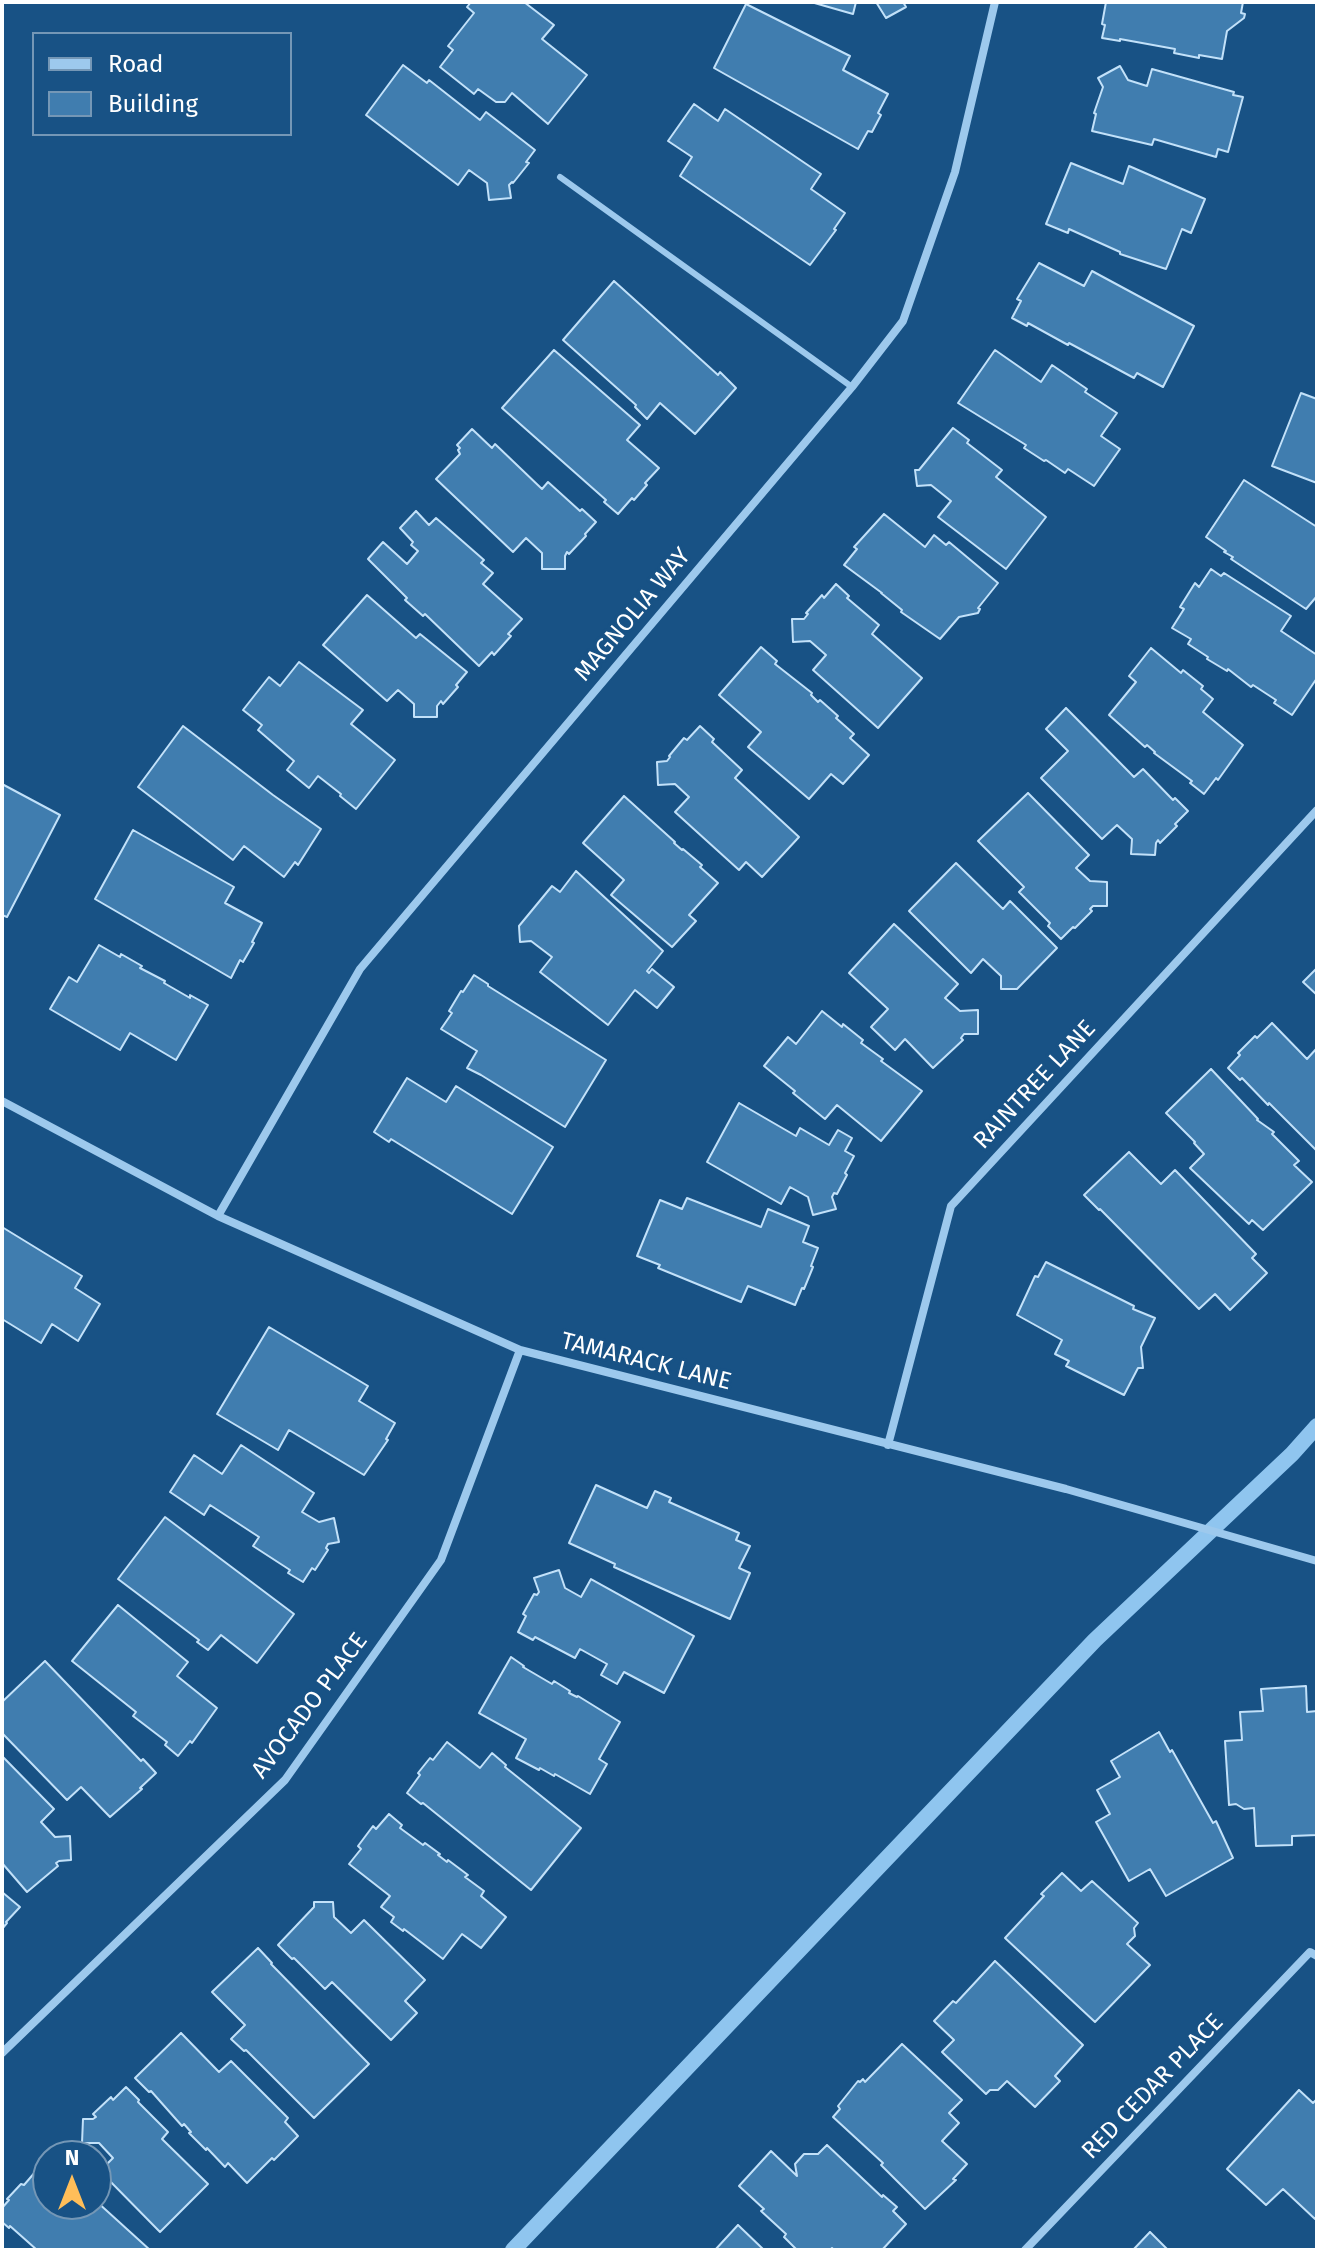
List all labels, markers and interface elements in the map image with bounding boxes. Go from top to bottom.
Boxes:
legend [32,32,292,136]
text: Road [108,50,163,78]
text: Building [108,90,198,118]
street label: MAGNOLIA WAY [569,543,697,687]
street label: RAINTREE LANE [968,1015,1102,1155]
street label: TAMARACK LANE [558,1327,734,1397]
street label: AVOCADO PLACE [246,1628,374,1784]
street label: RED CEDAR PLACE [1076,2008,1230,2166]
north arrow [32,2140,112,2220]
text: N [65,2144,79,2171]

